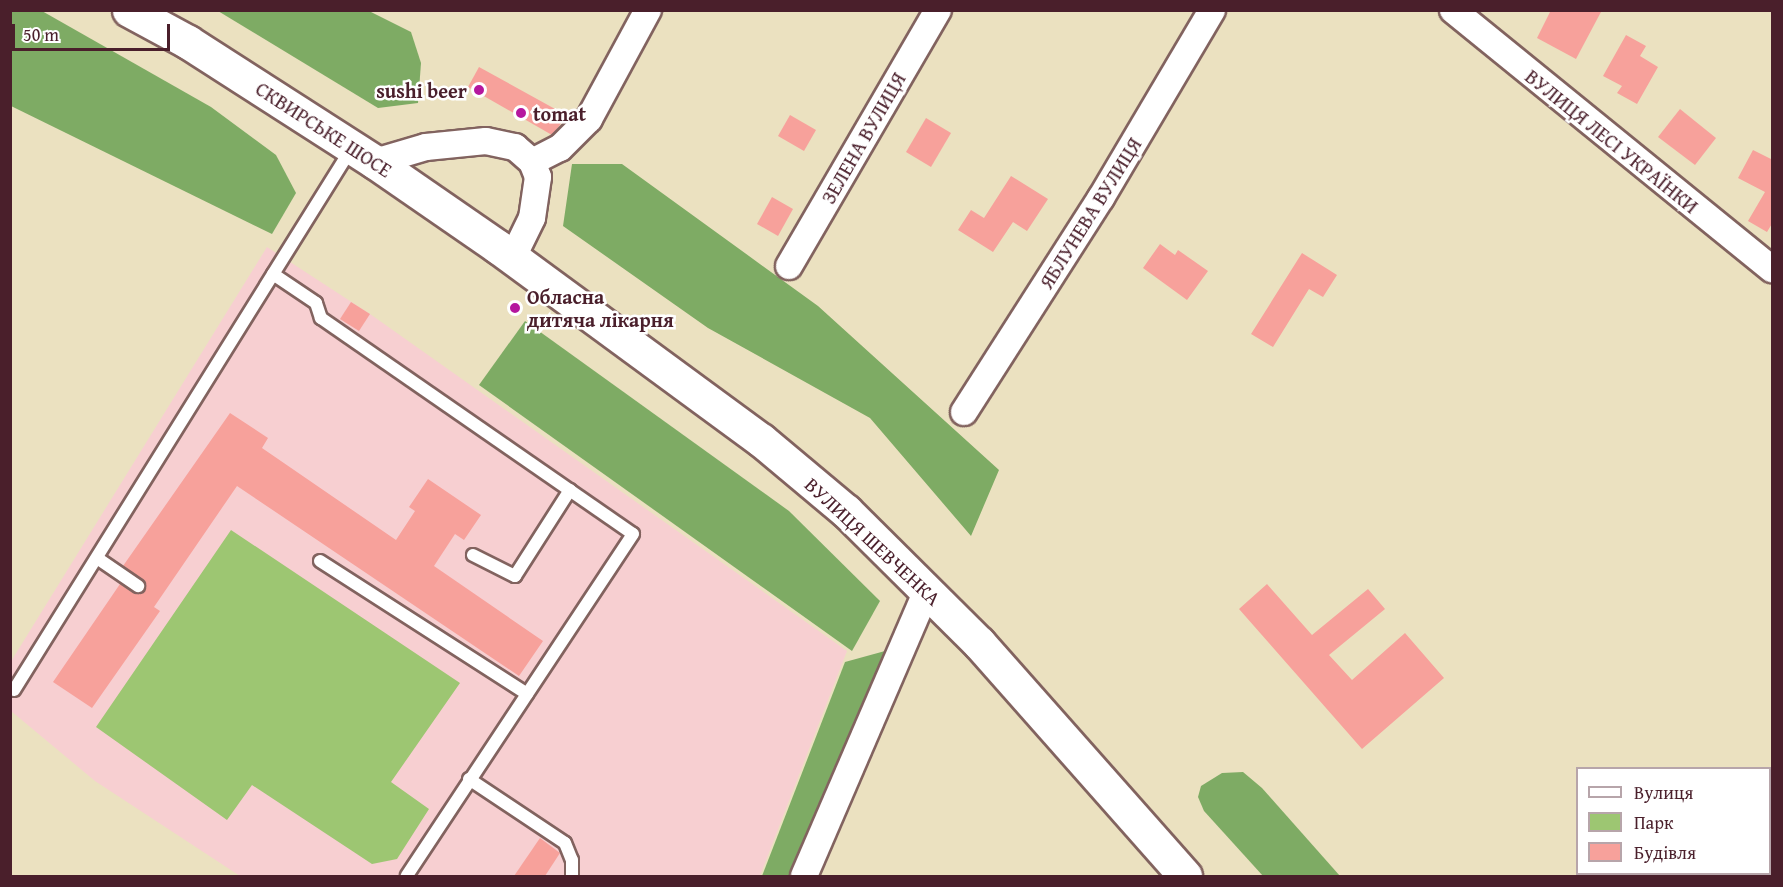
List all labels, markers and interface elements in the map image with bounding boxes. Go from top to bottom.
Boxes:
scale bar [15,12,172,50]
text: 50 m [23,21,59,48]
street label: ВУЛИЦЯ ЛЕСІ УКРАЇНКИ [1521,64,1703,218]
street label: ЗЕЛЕНА ВУЛИЦЯ [816,68,910,208]
street label: СКВИРСЬКЕ ШОСЕ [251,76,397,182]
place label: sushi beer [376,78,467,102]
marker: sushi beer [472,83,486,97]
place label: tomat [533,101,586,125]
marker: tomat [514,106,528,120]
street label: ЯБЛУНЕВА ВУЛИЦЯ [1034,133,1146,293]
place label: Обласна дитяча лікарня [527,284,674,331]
marker: Обласна дитяча лікарня [508,301,522,315]
street label: ВУЛИЦЯ ШЕВЧЕНКА [800,472,946,610]
legend [1576,767,1771,875]
text: Вулиця [1634,779,1693,806]
text: Парк [1634,809,1673,836]
text: Будівля [1634,839,1696,866]

